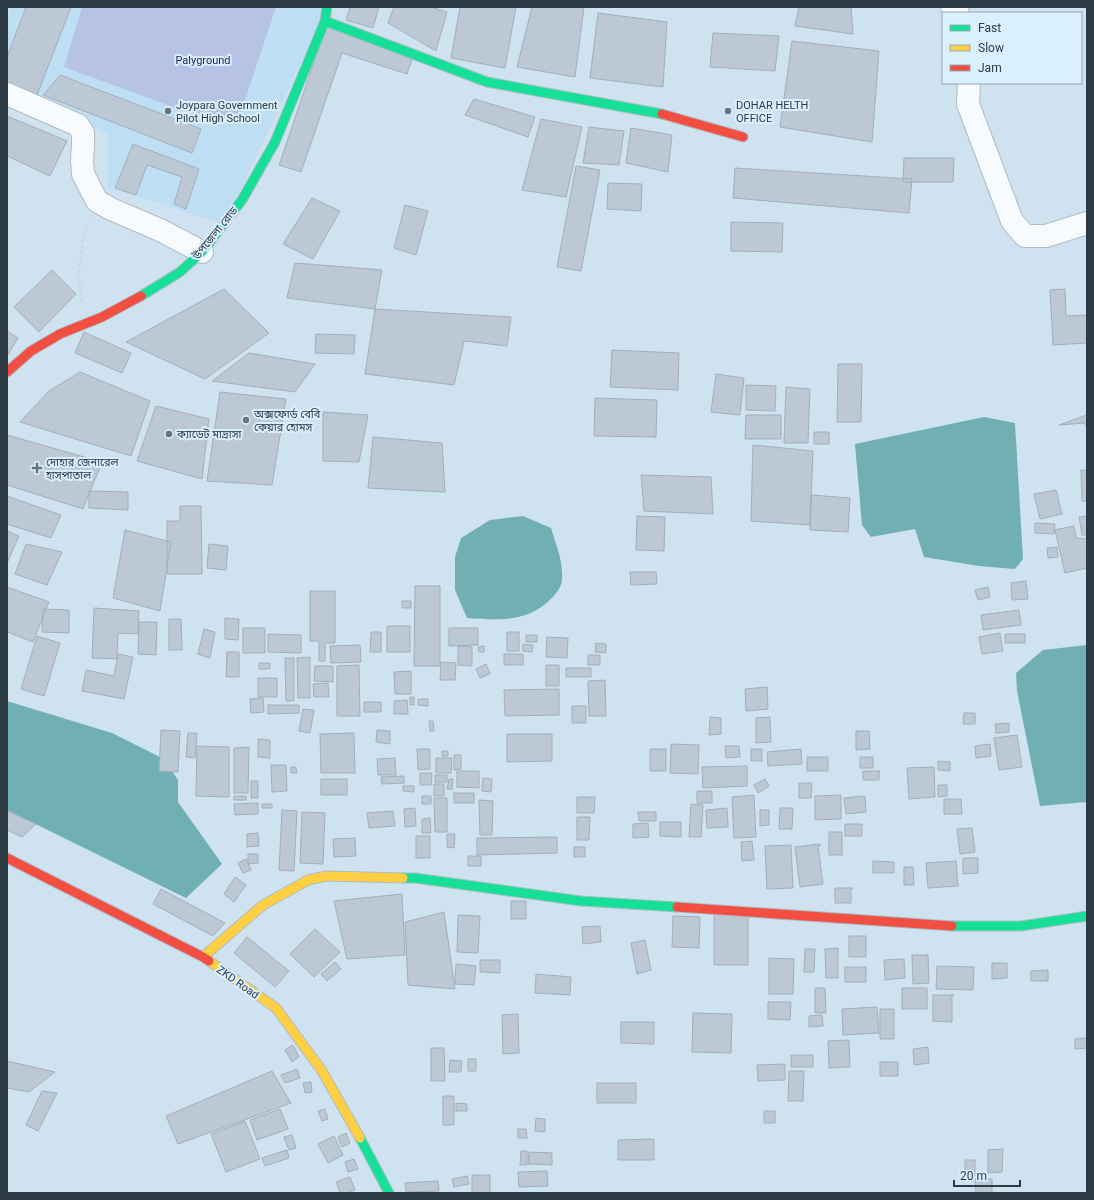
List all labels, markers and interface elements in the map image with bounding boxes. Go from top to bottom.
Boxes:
legend [942,12,1082,84]
text: Fast [978,21,1001,35]
text: Slow [978,41,1004,55]
park label: Palyground [175,54,231,67]
text: Jam [978,61,1002,75]
place label: Joypara Government Pilot High School [176,99,278,125]
place label: DOHAR HELTH OFFICE [736,99,808,125]
marker: Joypara Government Pilot High School [163,106,173,116]
marker: DOHAR HELTH OFFICE [723,106,733,116]
street label: উপজেলা রোড [190,204,241,263]
place label: অক্সফোর্ড বেবি কেয়ার হোমস [253,407,321,434]
marker: অক্সফোর্ড বেবি কেয়ার হোমস [241,415,251,425]
place label: ক্যাডেট মাদ্রাসা [176,428,243,441]
marker: ক্যাডেট মাদ্রাসা [164,429,174,439]
place label: দোহার জেনারেল হাসপাতাল [45,456,120,482]
marker: দোহার জেনারেল হাসপাতাল [31,462,43,474]
street label: ZKD Road [214,963,261,1002]
scale bar [954,1162,1020,1188]
text: 20 m [960,1169,987,1183]

